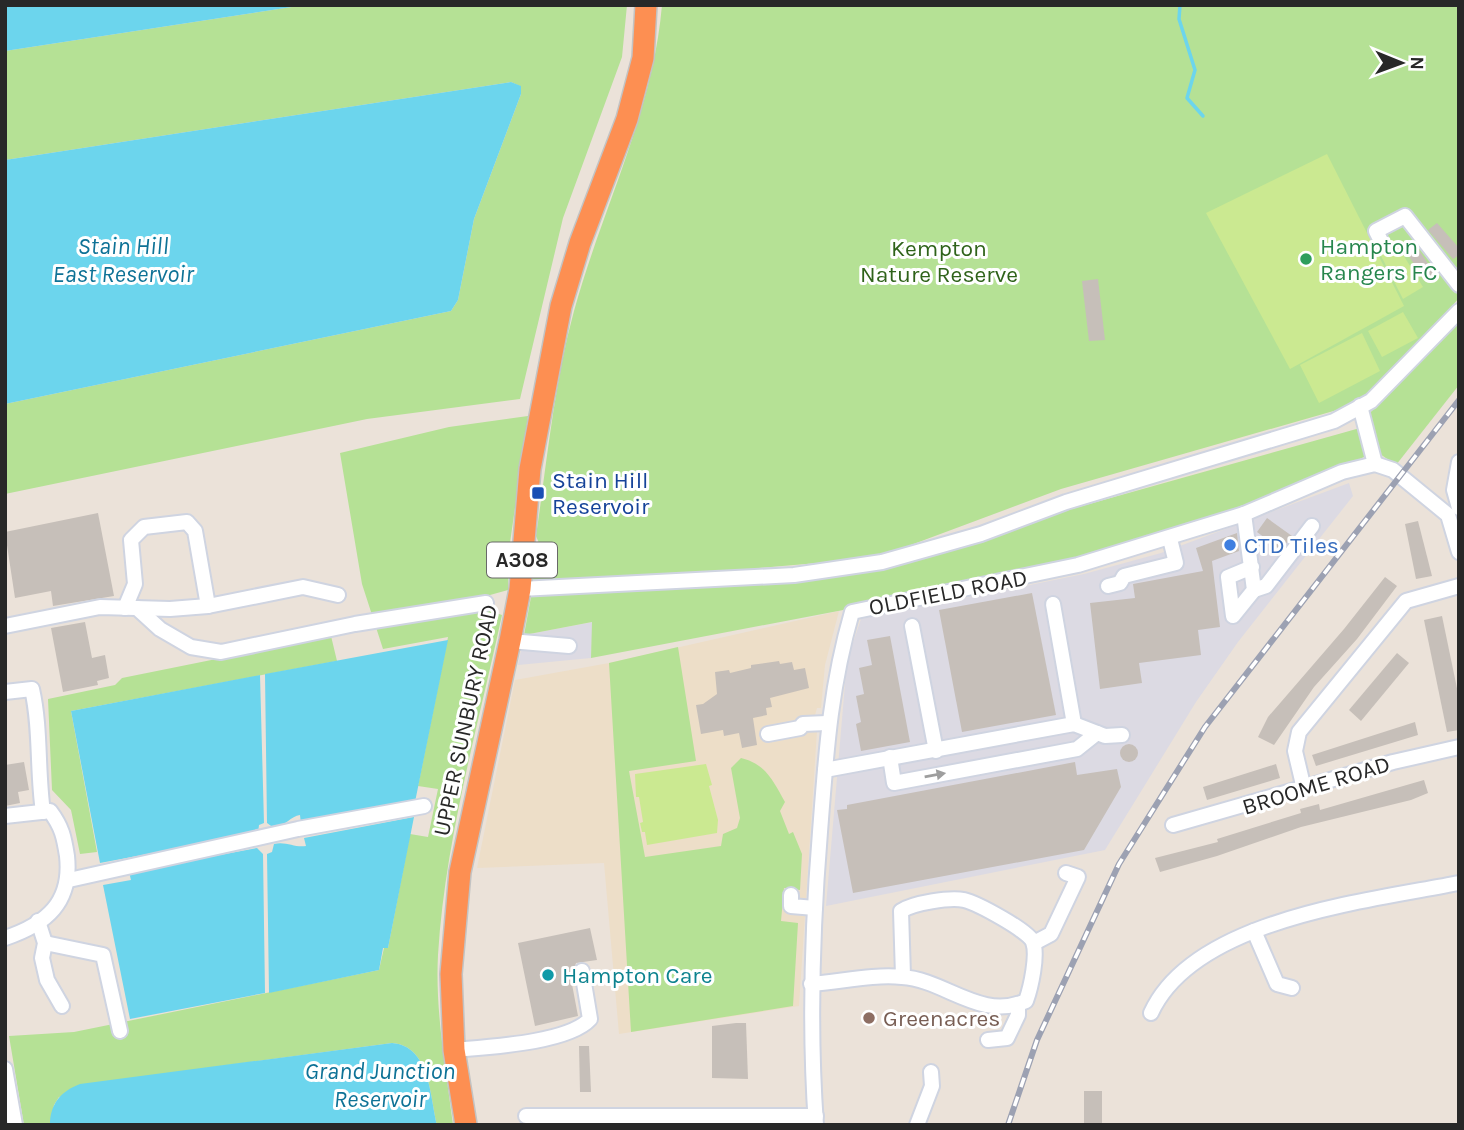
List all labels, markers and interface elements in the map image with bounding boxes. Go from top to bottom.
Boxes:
north arrow [1366,28,1436,98]
text: N [1406,56,1428,70]
water label: Stain Hill East Reservoir [52,232,194,288]
place label: Hampton Rangers FC [1320,233,1437,286]
park label: Kempton Nature Reserve [860,235,1018,288]
marker: Hampton Rangers FC [1298,251,1314,267]
place label: Stain Hill Reservoir [552,467,650,520]
marker: Stain Hill Reservoir [530,485,546,501]
place label: CTD Tiles [1244,532,1339,559]
marker: CTD Tiles [1222,537,1238,553]
road number: A308 [487,542,557,578]
street label: OLDFIELD ROAD [867,564,1030,621]
street label: UPPER SUNBURY ROAD [428,602,503,839]
street label: BROOME ROAD [1239,750,1393,821]
one-way arrow [924,770,946,781]
place label: Hampton Care [562,962,712,989]
marker: Hampton Care [540,967,556,983]
place label: Greenacres [883,1005,1000,1032]
marker: Greenacres [861,1010,877,1026]
water label: Grand Junction Reservoir [305,1057,455,1113]

